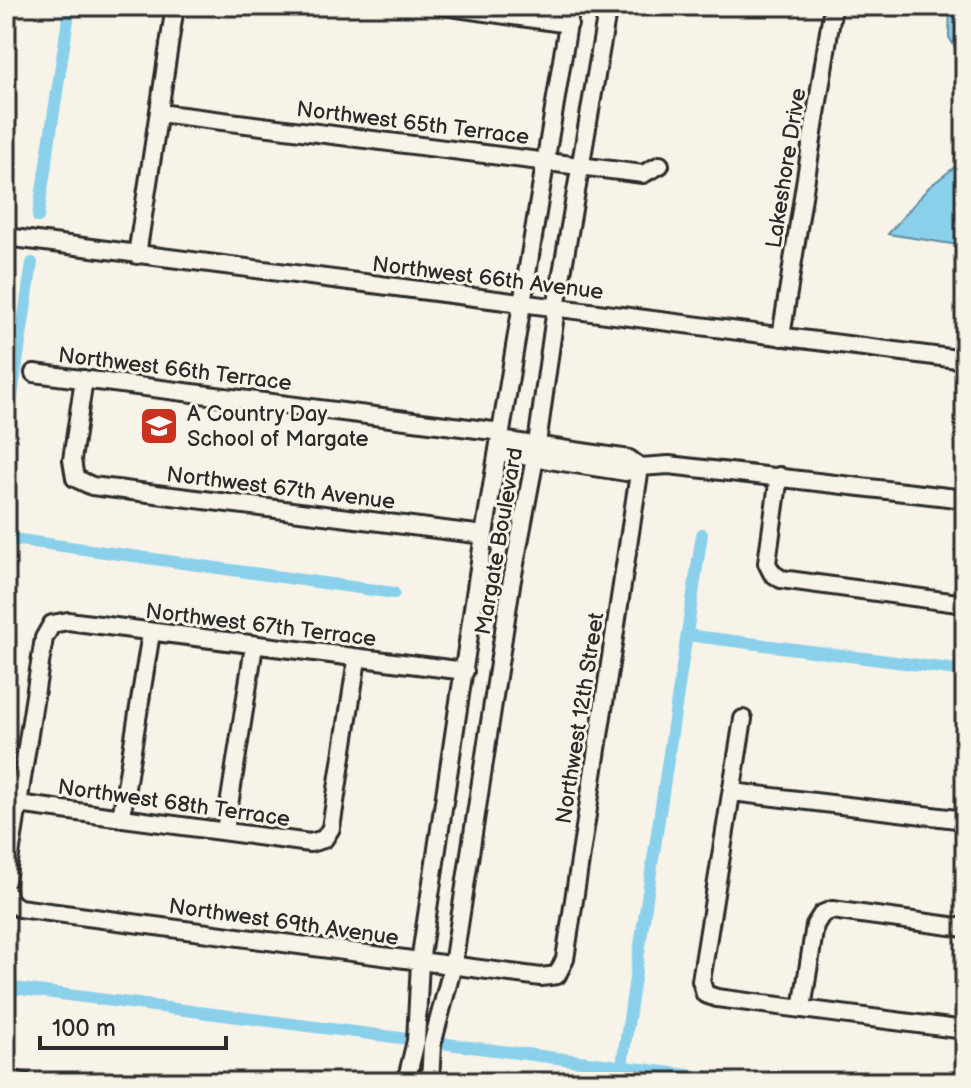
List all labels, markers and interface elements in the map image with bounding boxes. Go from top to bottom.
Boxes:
street label: Lakeshore Drive [761,86,812,250]
street label: Northwest 65th Terrace [295,96,531,151]
street label: Northwest 66th Avenue [371,251,605,306]
street label: Northwest 66th Terrace [57,342,293,397]
place label: A Country Day School of Margate [187,401,368,453]
school or university icon: A Country Day School of Margate [138,405,180,447]
street label: Margate Boulevard [470,446,529,637]
street label: Northwest 67th Avenue [165,461,397,516]
street label: Northwest 67th Terrace [144,598,378,653]
street label: Northwest 12th Street [550,610,611,826]
street label: Northwest 68th Terrace [56,774,292,833]
street label: Northwest 69th Avenue [167,893,401,952]
scale bar [40,1000,226,1050]
text: 100 m [52,1014,116,1043]

